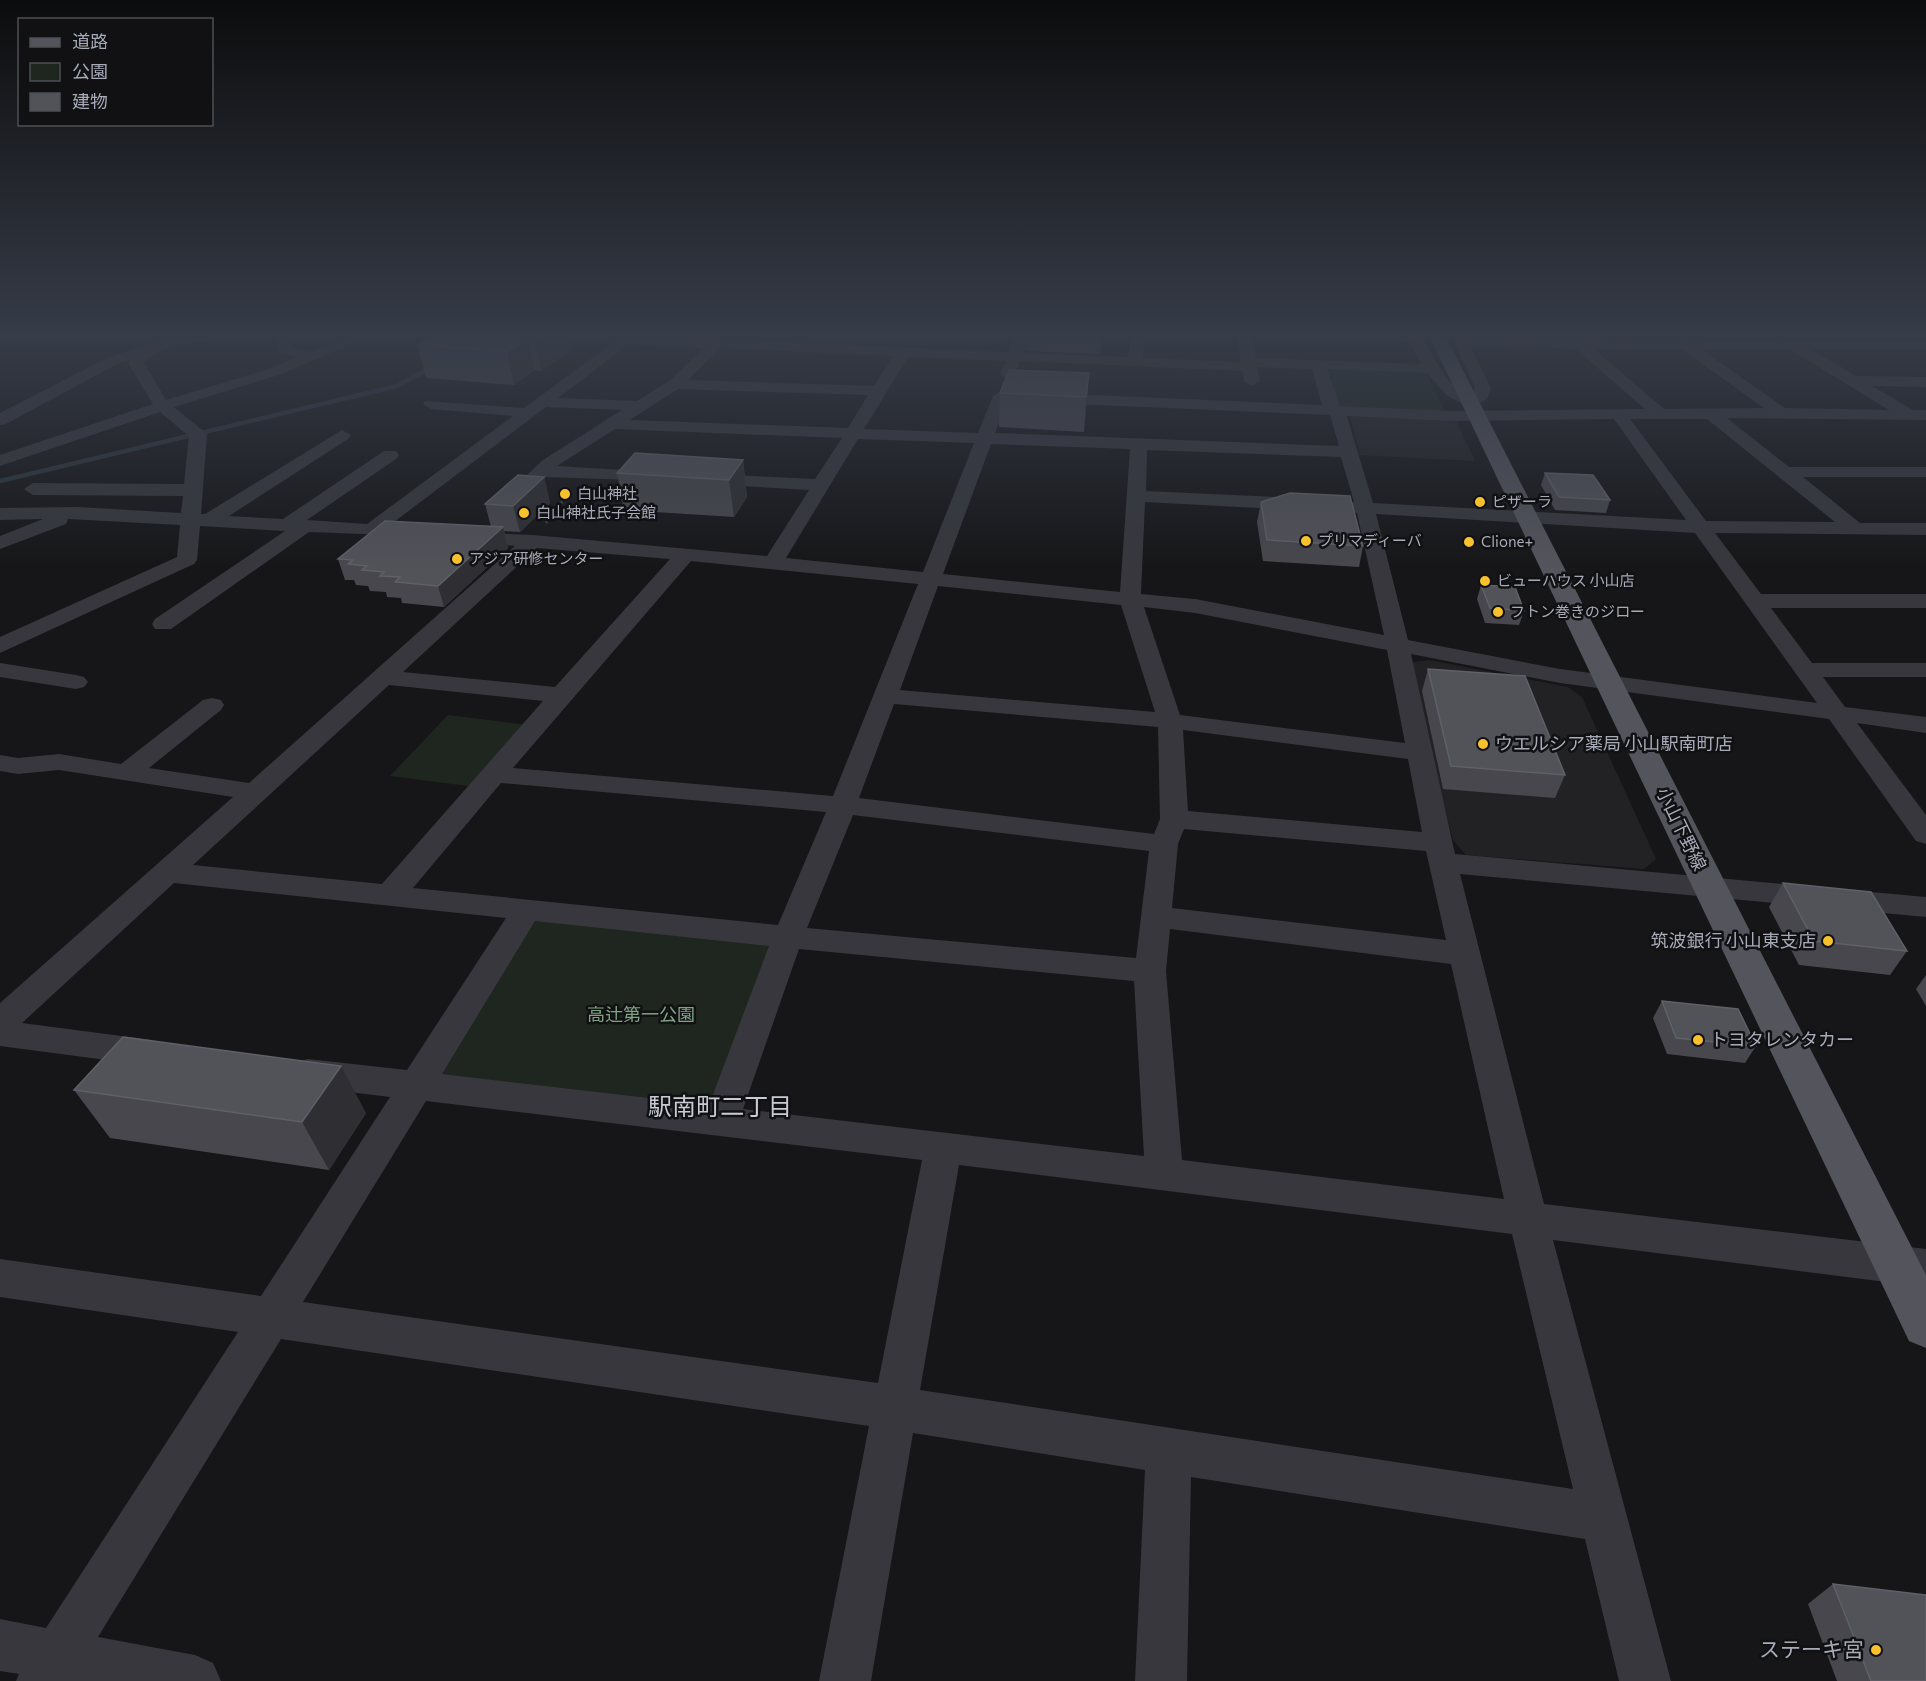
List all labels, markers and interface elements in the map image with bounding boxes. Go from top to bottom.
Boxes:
legend [18,18,213,126]
text: 道路 [72,30,108,52]
text: 公園 [72,60,108,82]
text: 建物 [72,90,108,112]
place label: 白山神社 [577,484,637,502]
marker: 白山神社 [558,487,572,501]
place label: ピザーラ [1492,492,1552,510]
marker: ピザーラ [1473,495,1487,509]
place label: 白山神社氏子会館 [536,503,656,521]
marker: 白山神社氏子会館 [517,506,531,520]
place label: プリマディーバ [1318,531,1422,549]
place label: Clione+ [1481,532,1533,550]
marker: プリマディーバ [1299,534,1313,548]
marker: Clione+ [1462,535,1476,549]
place label: アジア研修センター [469,549,603,567]
marker: アジア研修センター [450,552,464,566]
place label: ビューハウス 小山店 [1497,571,1635,589]
marker: ビューハウス 小山店 [1478,574,1492,588]
place label: フトン巻きのジロー [1510,602,1645,620]
marker: フトン巻きのジロー [1491,605,1505,619]
place label: ウエルシア薬局 小山駅南町店 [1495,732,1732,754]
marker: ウエルシア薬局 小山駅南町店 [1476,737,1490,751]
street label: 小山下野線 [1652,783,1712,874]
place label: 筑波銀行 小山東支店 [1651,929,1816,951]
marker: 筑波銀行 小山東支店 [1821,934,1835,948]
park label: 高辻第一公園 [587,1003,695,1025]
place label: トヨタレンタカー [1710,1028,1854,1050]
marker: トヨタレンタカー [1691,1033,1705,1047]
district label: 駅南町二丁目 [648,1091,792,1120]
place label: ステーキ宮 [1759,1636,1864,1661]
marker: ステーキ宮 [1869,1643,1883,1657]

